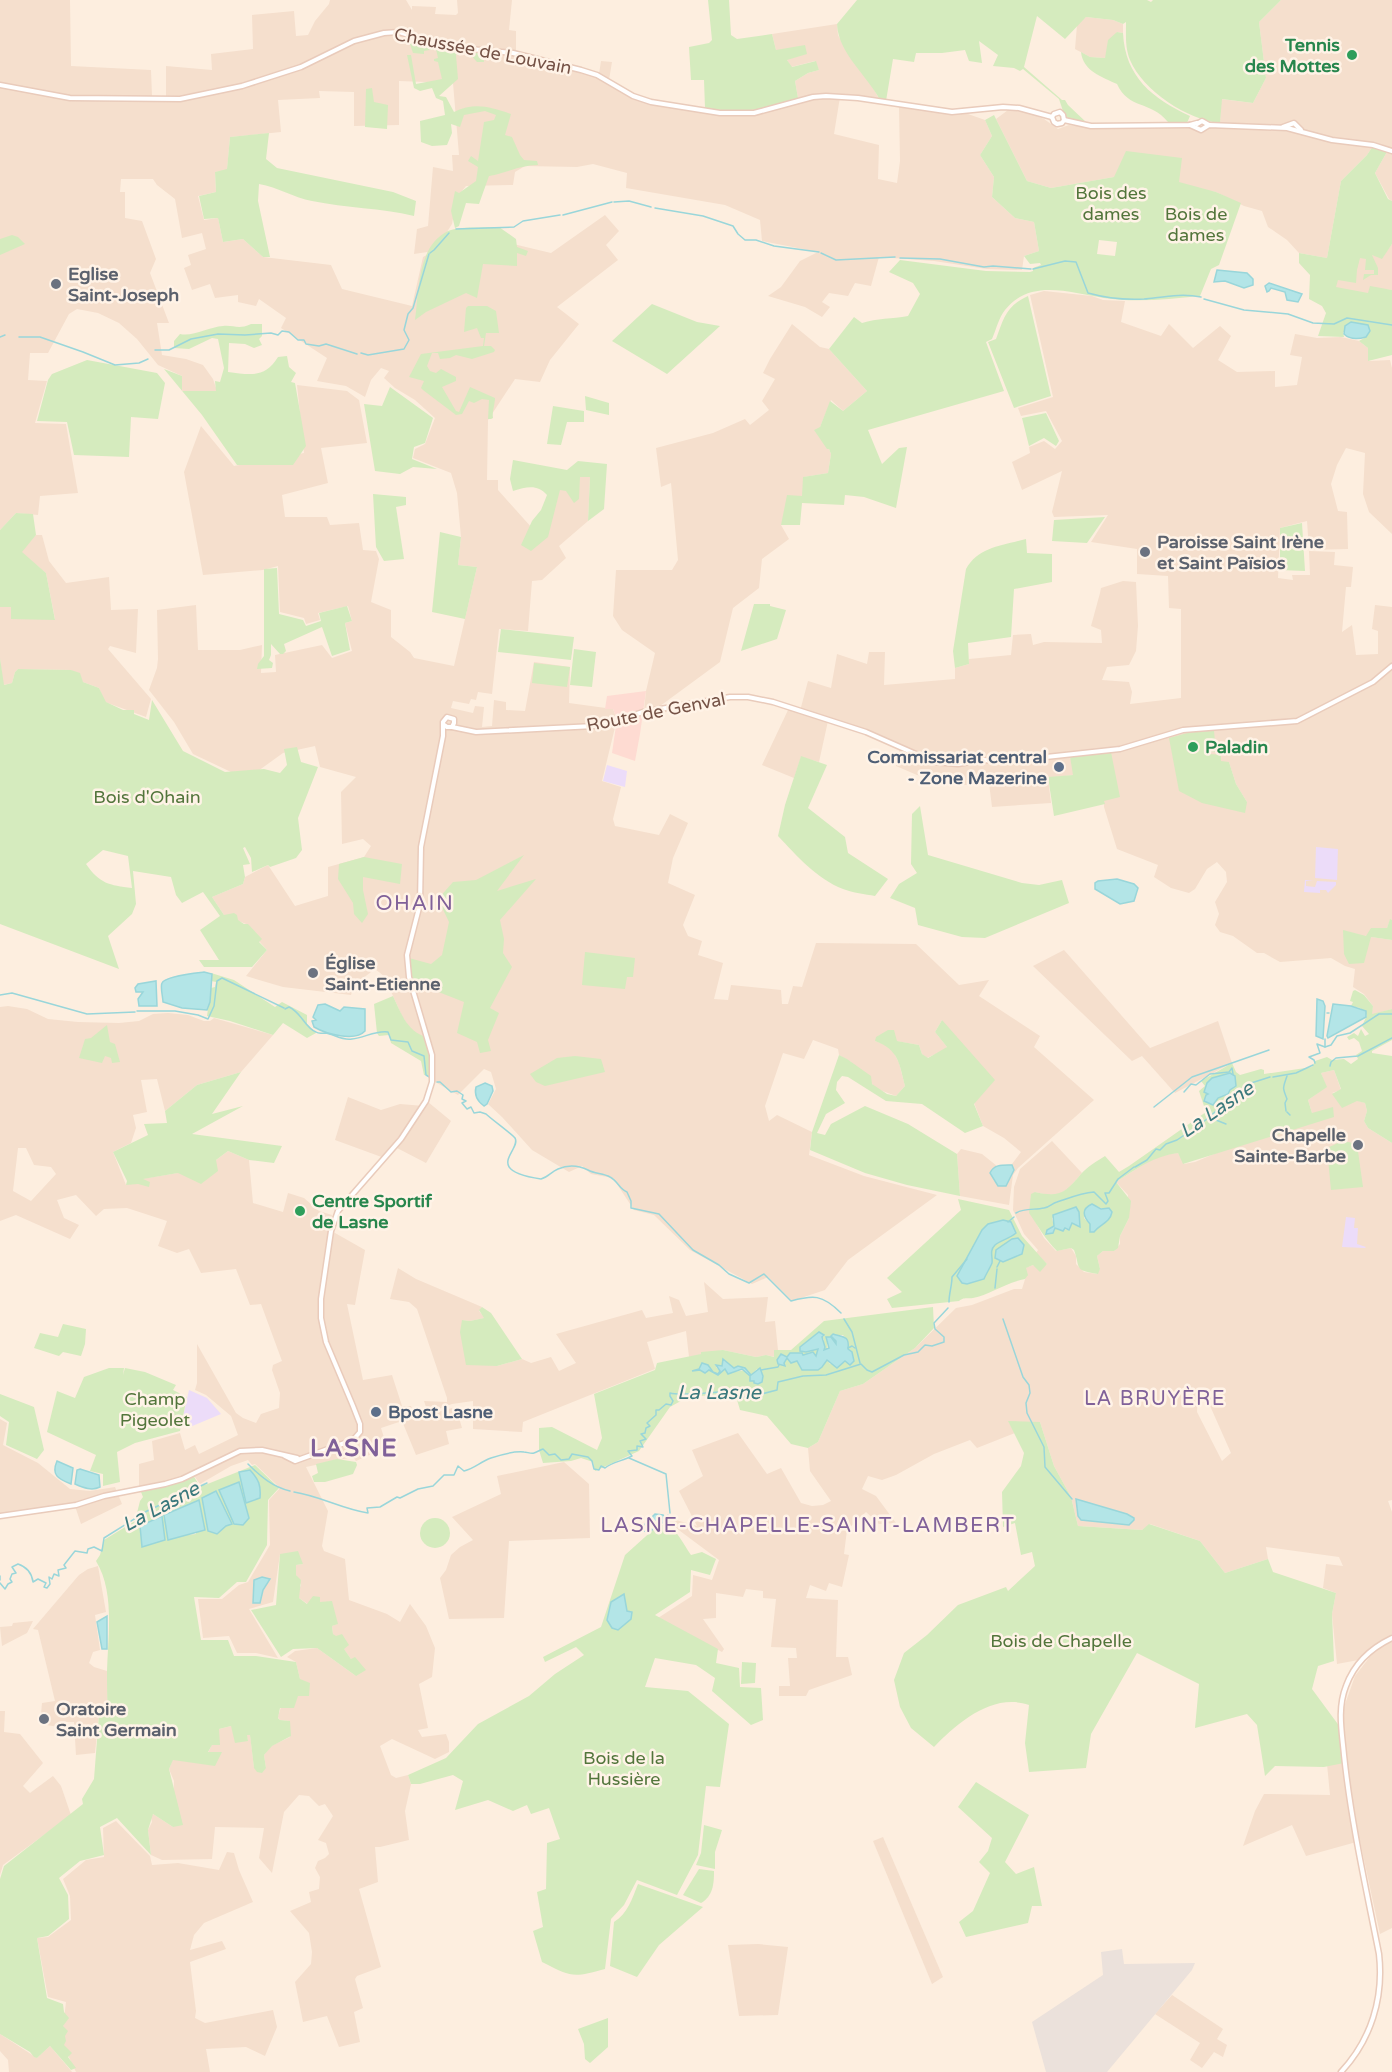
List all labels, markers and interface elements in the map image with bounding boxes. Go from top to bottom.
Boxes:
street label: Chaussée de Louvain [392,23,574,79]
place label: Tennis des Mottes [1245,34,1340,77]
marker: Tennis des Mottes [1345,48,1359,62]
park label: Bois des dames [1075,182,1147,225]
park label: Bois de dames [1165,203,1227,246]
place label: Eglise Saint-Joseph [68,263,179,306]
marker: Eglise Saint-Joseph [49,277,63,291]
place label: Paroisse Saint Irène et Saint Païsios [1157,531,1324,574]
marker: Paroisse Saint Irène et Saint Païsios [1138,545,1152,559]
street label: Route de Genval [585,688,727,736]
place label: Paladin [1205,736,1268,758]
marker: Paladin [1186,740,1200,754]
place label: Commissariat central - Zone Mazerine [867,746,1047,789]
marker: Commissariat central - Zone Mazerine [1052,760,1066,774]
park label: Bois d'Ohain [93,786,201,808]
district label: OHAIN [376,891,454,916]
place label: Église Saint-Etienne [325,952,441,995]
marker: Église Saint-Etienne [306,966,320,980]
water label: La Lasne [1176,1076,1260,1143]
place label: Chapelle Sainte-Barbe [1234,1124,1346,1167]
marker: Chapelle Sainte-Barbe [1351,1138,1365,1152]
place label: Centre Sportif de Lasne [312,1190,433,1233]
marker: Centre Sportif de Lasne [293,1204,307,1218]
water label: La Lasne [677,1381,763,1405]
district label: LA BRUYÈRE [1084,1386,1226,1411]
park label: Champ Pigeolet [120,1388,190,1431]
place label: Bpost Lasne [388,1401,493,1423]
marker: Bpost Lasne [369,1405,383,1419]
district label: LASNE [310,1434,398,1463]
water label: La Lasne [118,1476,205,1537]
district label: LASNE-CHAPELLE-SAINT-LAMBERT [600,1513,1016,1538]
park label: Bois de Chapelle [990,1630,1132,1652]
place label: Oratoire Saint Germain [56,1698,177,1741]
marker: Oratoire Saint Germain [37,1712,51,1726]
park label: Bois de la Hussière [583,1747,665,1790]

